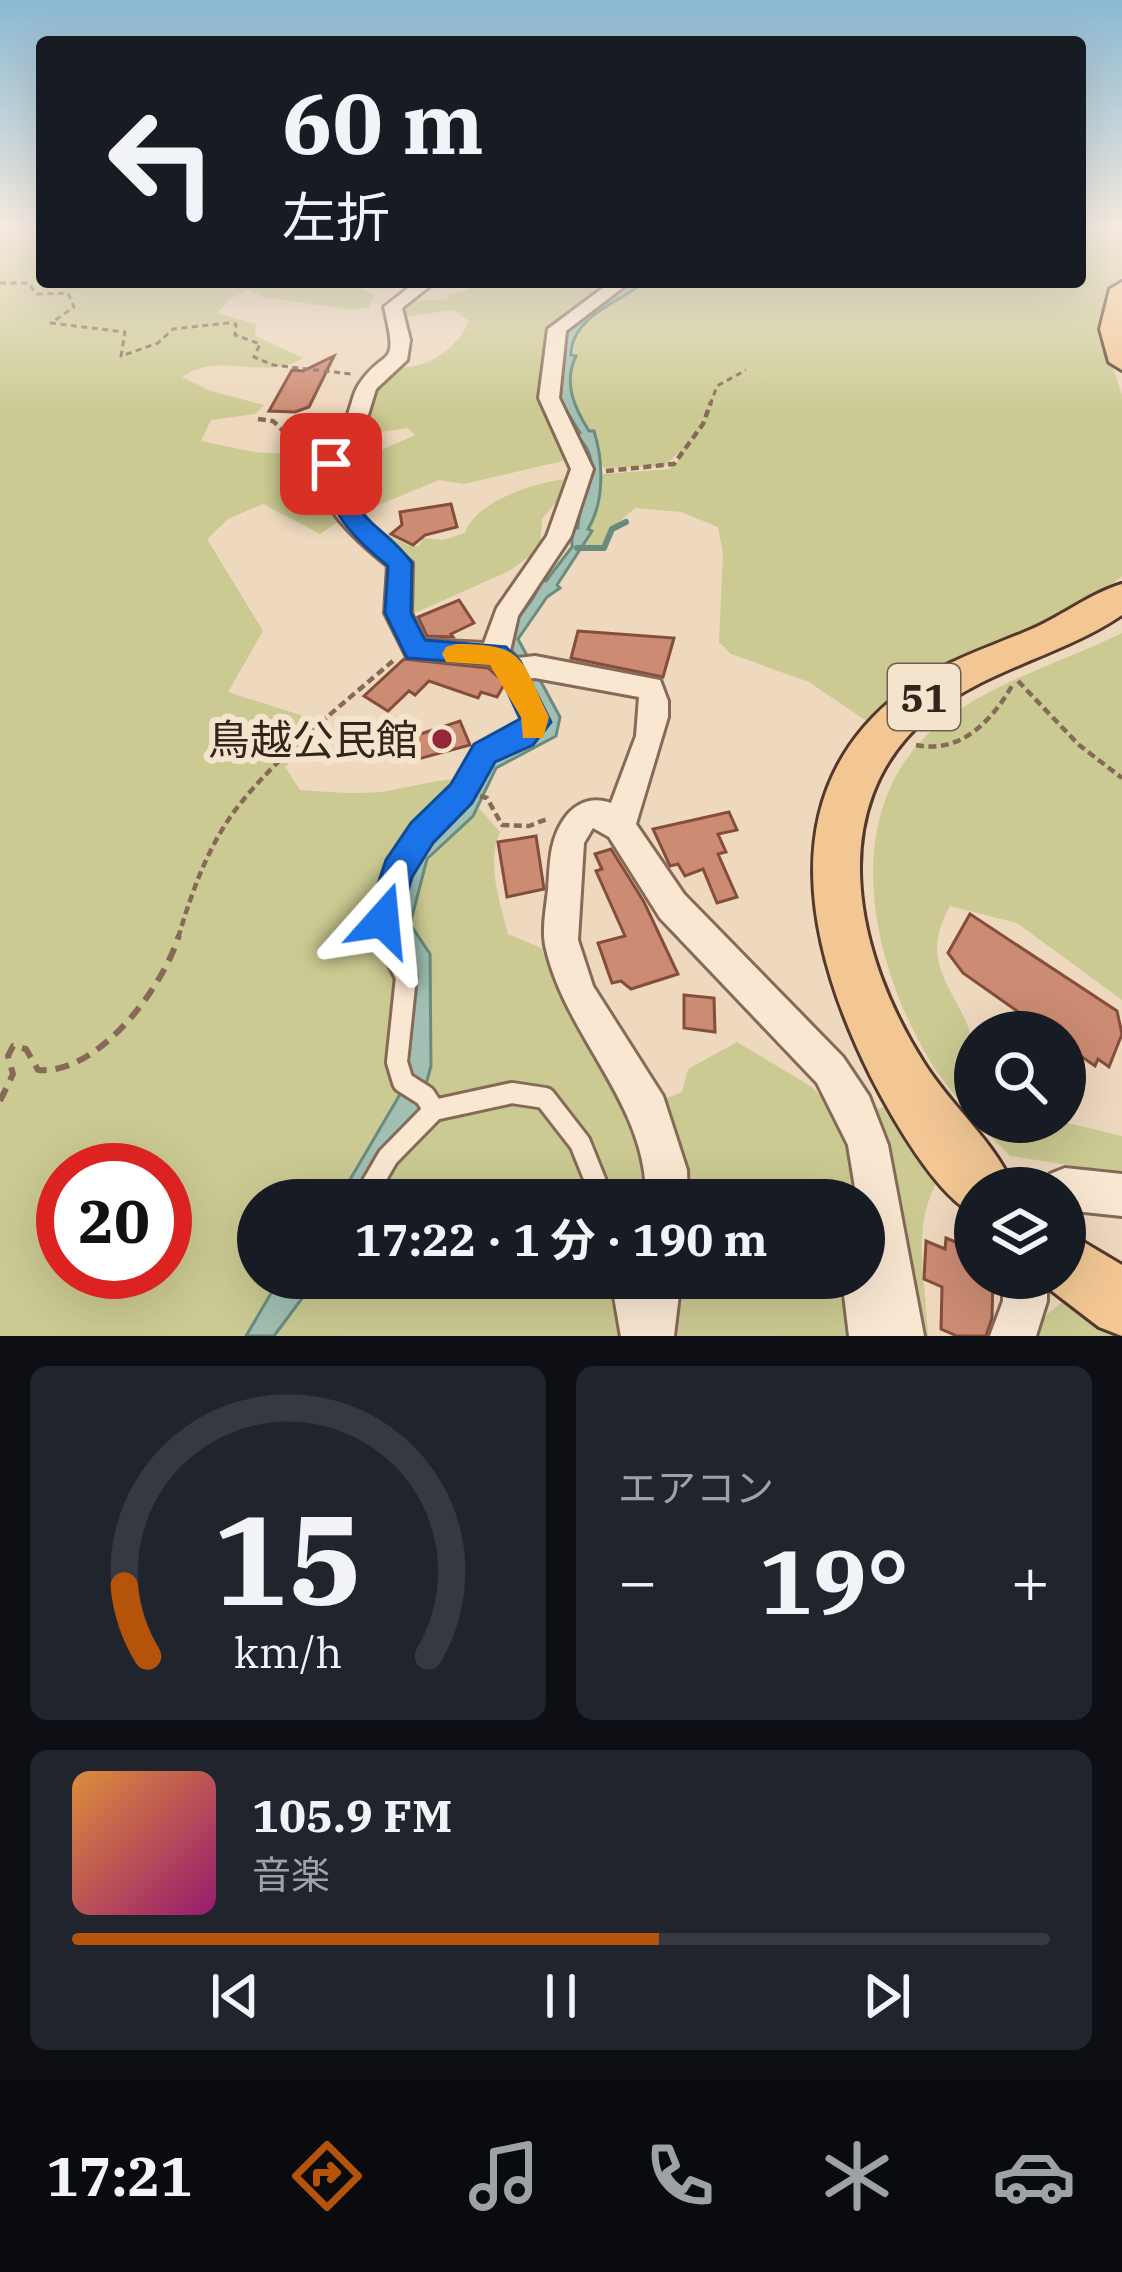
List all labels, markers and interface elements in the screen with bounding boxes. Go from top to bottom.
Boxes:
text: 60 m [282,68,484,177]
icon: left [84,84,240,240]
text: 左折 [282,182,390,252]
pin [280,413,382,515]
icon: arrive [298,431,364,497]
road number: 51 [888,664,960,730]
place label: 鳥越公民館 [208,712,418,767]
marker: 鳥越公民館 [429,726,455,752]
position arrow [320,857,446,983]
map controls [954,1011,1086,1299]
button: search [954,1011,1086,1143]
speed limit sign: 20 [36,1143,192,1299]
button: layers [954,1167,1086,1299]
text: 17:22 · 1 分 · 190 m [354,1210,768,1268]
text: エアコン [618,1462,774,1513]
text: 15 [213,1477,363,1639]
text: 19° [759,1522,909,1639]
text: − [618,1537,658,1623]
text: + [1010,1537,1050,1623]
text: km/h [234,1624,342,1680]
text: 105.9 FM [252,1786,452,1844]
text: 音楽 [252,1849,330,1900]
icon: previous [202,1963,268,2029]
icon: pause [528,1963,594,2029]
icon: next [854,1963,920,2029]
icon: directions [285,2134,369,2218]
icon: music [462,2134,546,2218]
icon: phone [638,2134,722,2218]
icon: climate [815,2134,899,2218]
icon: car [992,2134,1076,2218]
text: 17:21 [46,2141,192,2211]

